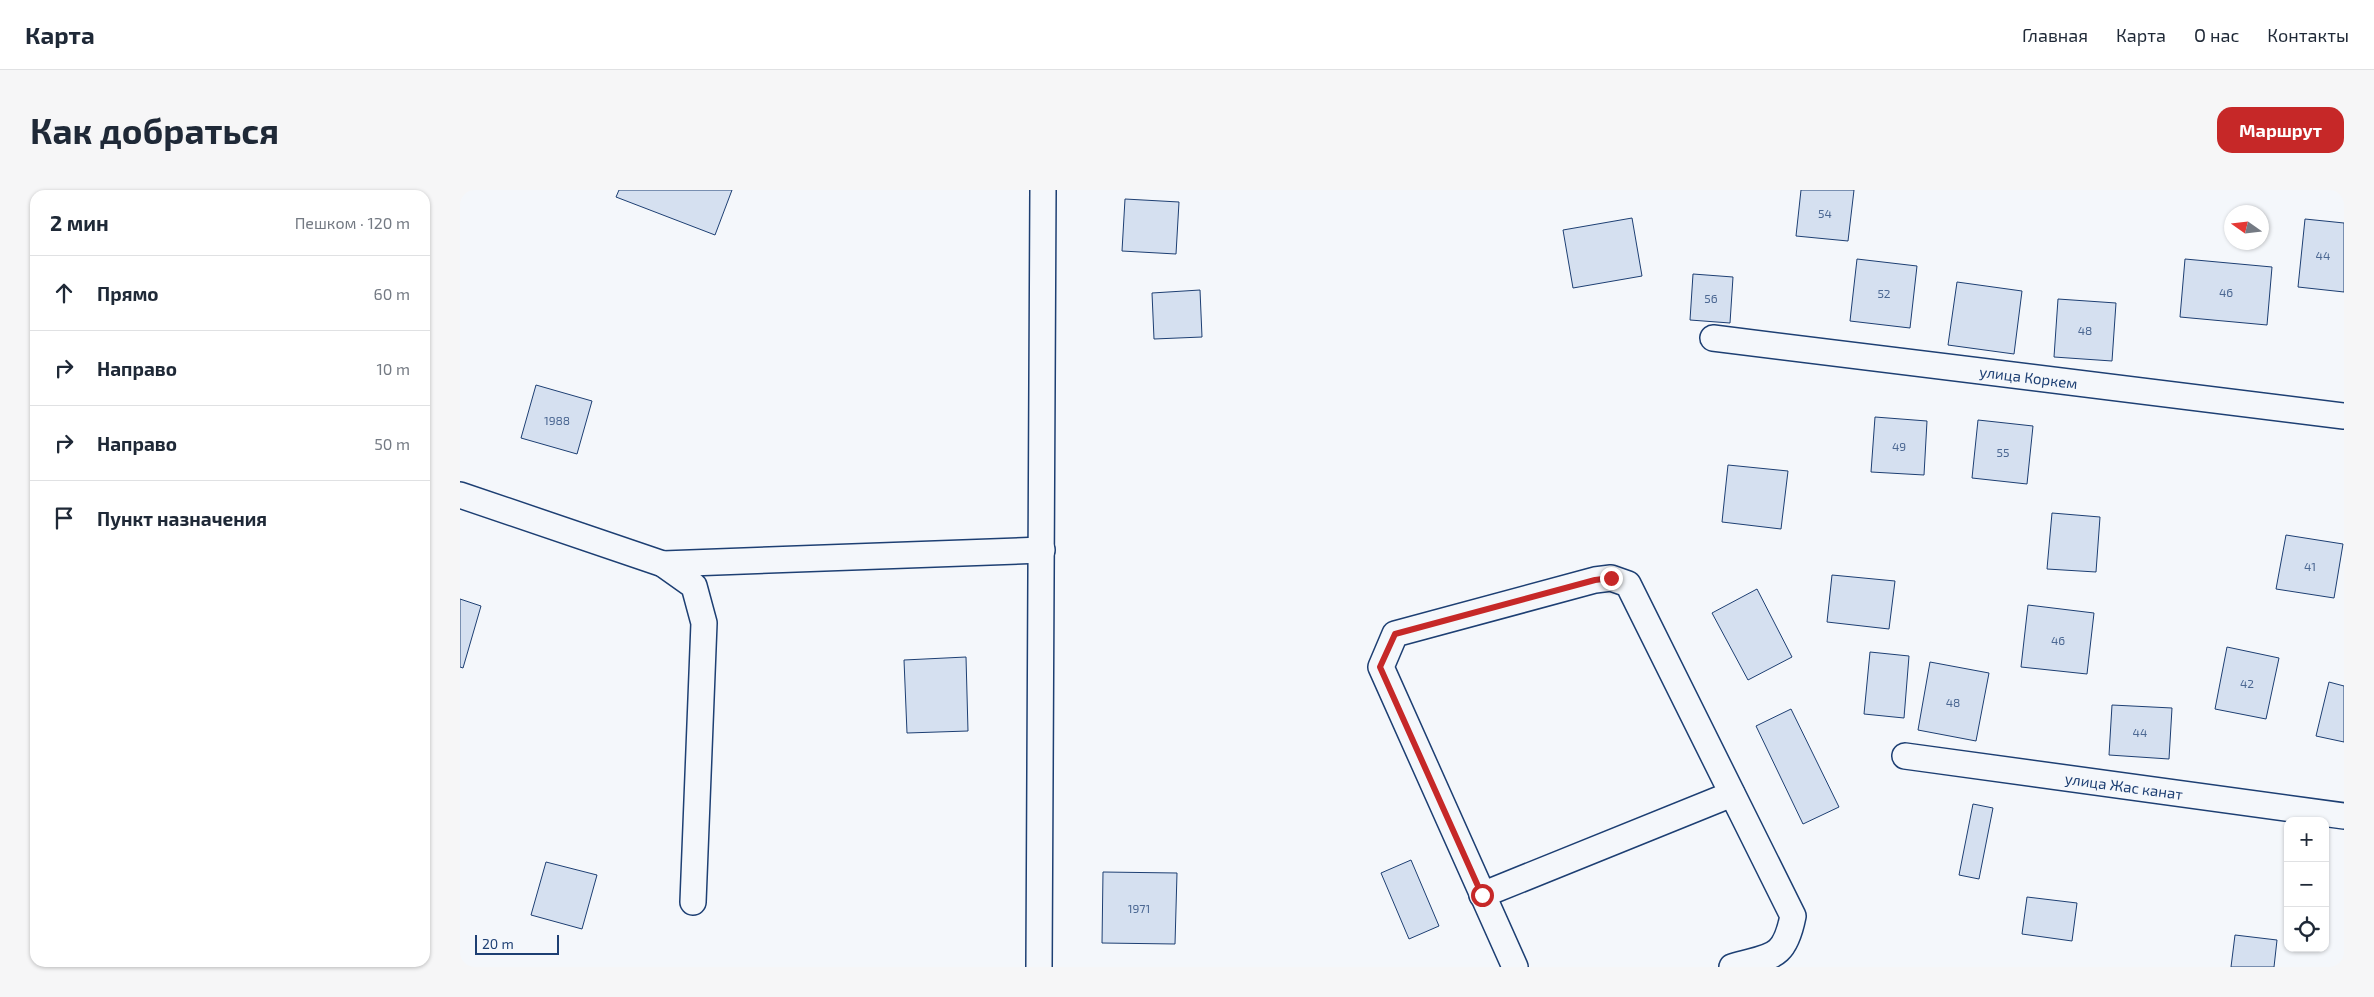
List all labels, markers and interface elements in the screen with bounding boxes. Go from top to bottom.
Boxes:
text: Карта [25,20,95,49]
text: Главная [2022,24,2088,46]
text: Карта [2116,24,2166,46]
text: О нас [2194,24,2239,46]
text: Контакты [2267,24,2349,46]
button: Маршрут [2217,107,2344,153]
text: Как добраться [30,109,279,151]
north arrow [2224,205,2269,250]
house number: 54 [1818,206,1832,220]
text: 2 мин [50,210,109,235]
text: Пешком · 120 m [295,213,410,232]
house number: 44 [2316,248,2330,262]
icon: ahead [50,279,78,307]
text: Прямо [97,282,159,305]
text: 60 m [374,284,410,303]
house number: 46 [2219,285,2233,299]
house number: 52 [1877,286,1891,300]
house number: 56 [1704,291,1718,305]
house number: 48 [2078,323,2092,337]
icon: right [50,354,78,382]
text: Направо [97,357,177,380]
text: 10 m [376,359,410,378]
street label: улица Коркем [1978,362,2079,392]
house number: 1988 [544,413,570,427]
icon: right [50,429,78,457]
text: Направо [97,432,177,455]
text: 50 m [374,434,410,453]
house number: 49 [1892,439,1906,453]
house number: 55 [1997,445,2009,459]
icon: arrive [50,504,78,532]
text: Пункт назначения [97,507,267,530]
house number: 41 [2304,559,2316,573]
route end [1600,567,1623,590]
house number: 46 [2051,633,2065,647]
house number: 42 [2240,676,2254,690]
house number: 48 [1946,695,1960,709]
house number: 44 [2133,725,2147,739]
street label: улица Жас канат [2064,769,2184,803]
map controls [2284,817,2329,952]
button: + [2284,817,2329,862]
button: − [2284,862,2329,907]
route start [1471,884,1494,907]
house number: 1971 [1128,901,1150,915]
button: locate [2284,907,2329,952]
scale bar [475,932,559,955]
text: 20 m [482,935,514,952]

